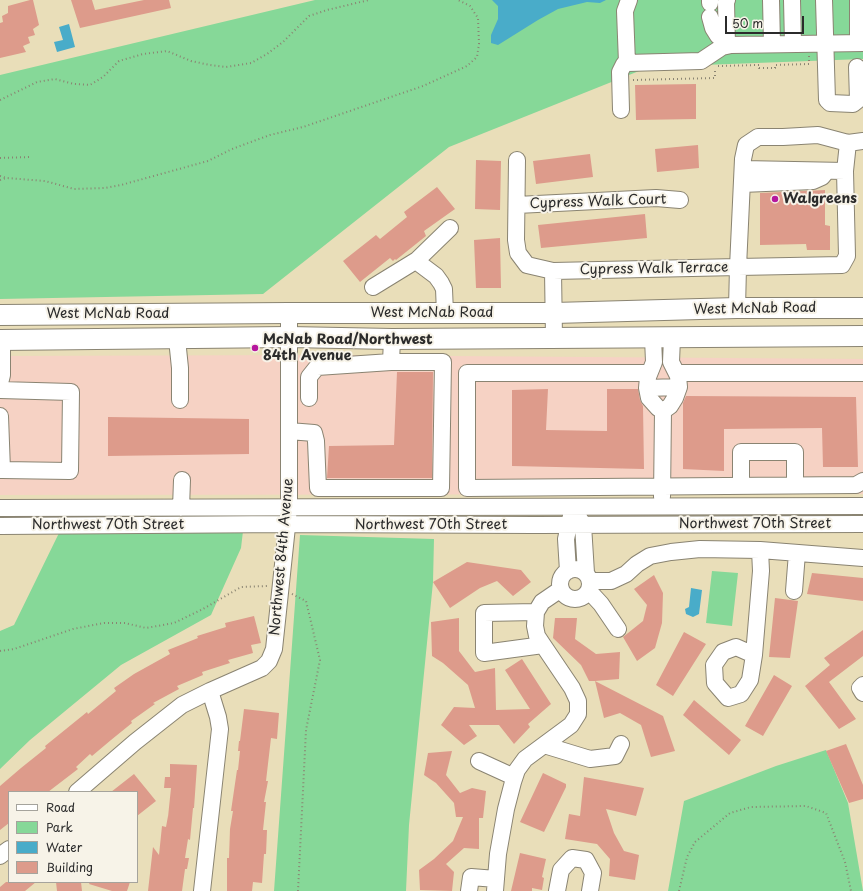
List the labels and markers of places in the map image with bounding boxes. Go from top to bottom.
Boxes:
place label: Walgreens [783,191,857,207]
marker: Walgreens [770,194,780,204]
place label: McNab Road/Northwest 84th Avenue [263,332,433,364]
marker: McNab Road/Northwest 84th Avenue [250,343,260,353]

